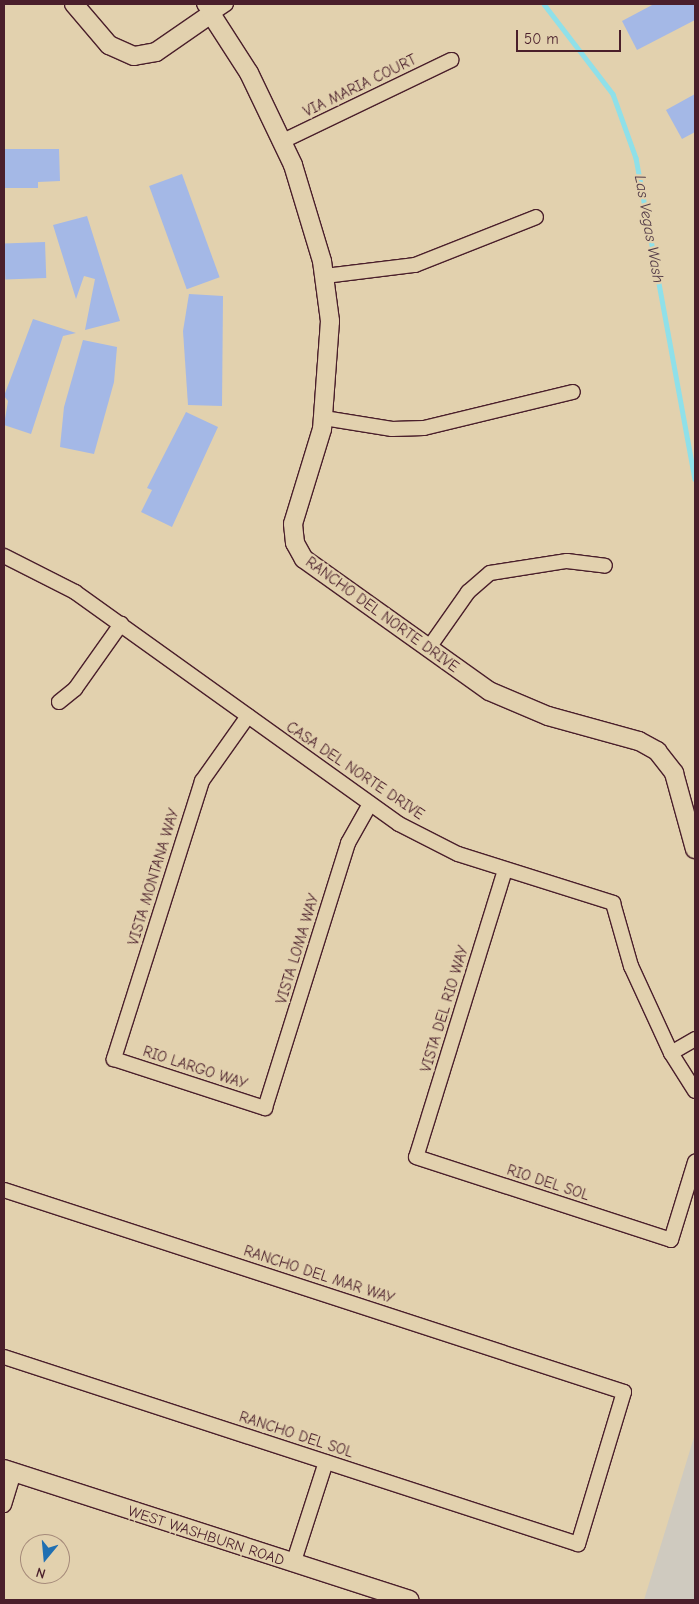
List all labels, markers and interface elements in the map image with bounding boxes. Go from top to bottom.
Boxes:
scale bar [519,20,624,52]
text: 50 m [524,30,559,48]
street label: VIA MARIA COURT [301,51,419,121]
water label: Las Vegas Wash [630,174,668,284]
street label: RANCHO DEL NORTE DRIVE [302,553,462,677]
street label: CASA DEL NORTE DRIVE [283,718,427,824]
street label: VISTA MONTANA WAY [125,806,183,948]
street label: VISTA LOMA WAY [273,892,323,1006]
street label: VISTA DEL RIO WAY [417,944,473,1074]
street label: RIO LARGO WAY [141,1043,249,1093]
street label: RIO DEL SOL [505,1161,591,1205]
street label: RANCHO DEL MAR WAY [241,1242,397,1308]
street label: RANCHO DEL SOL [237,1408,355,1462]
street label: WEST WASHBURN ROAD [125,1502,287,1570]
north arrow [20,1534,70,1584]
text: N [34,1563,48,1582]

